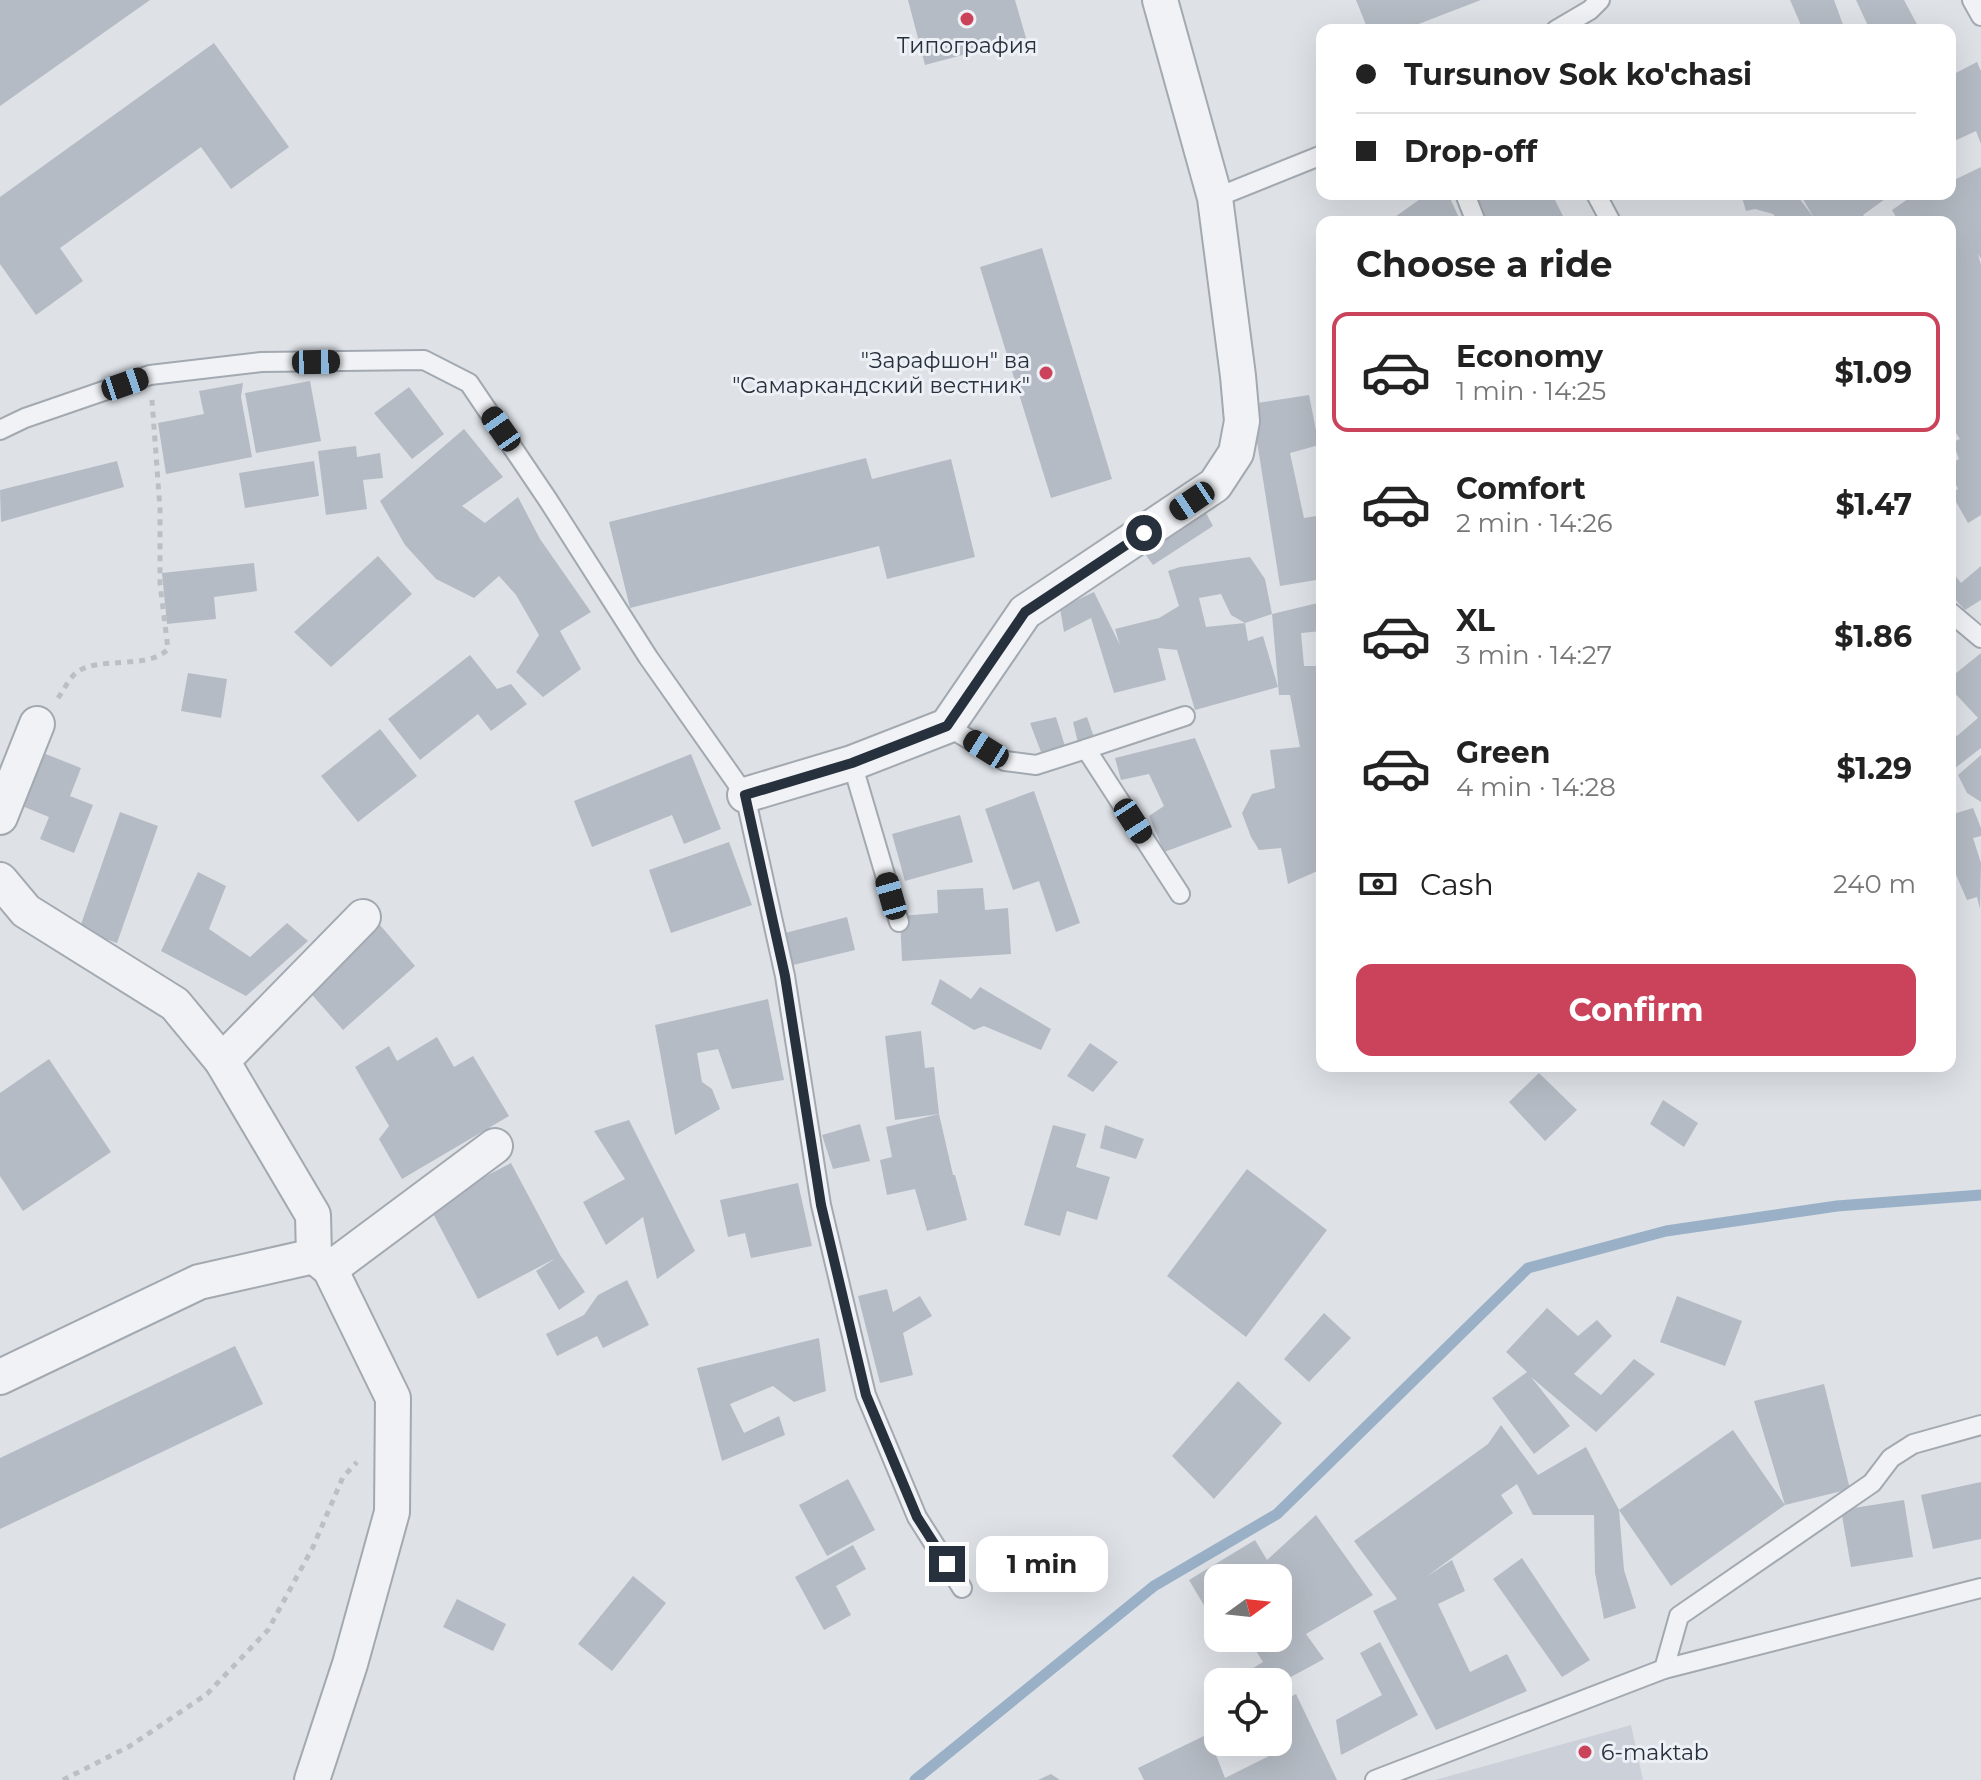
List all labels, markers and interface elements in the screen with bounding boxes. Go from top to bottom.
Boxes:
marker: Типография [958,10,976,28]
place label: Типография [897,32,1037,59]
text: Tursunov Sok ko'chasi [1404,56,1752,93]
text: Drop-off [1404,133,1537,170]
text: Choose a ride [1356,242,1613,286]
icon: car [1360,336,1432,408]
text: Economy [1456,338,1603,375]
place label: "Зарафшон" ва "Самаркандский вестник" [732,347,1030,399]
car [292,350,340,374]
text: $1.09 [1834,354,1912,391]
marker: "Зарафшон" ва "Самаркандский вестник" [1037,364,1055,382]
car [98,365,152,403]
text: 1 min · 14:25 [1456,375,1606,407]
car [477,402,525,456]
icon: car [1360,468,1432,540]
text: Comfort [1456,470,1586,507]
car [1165,478,1219,524]
text: $1.47 [1836,486,1912,523]
text: 2 min · 14:26 [1456,507,1613,539]
route start [1126,515,1162,551]
icon: car [1360,600,1432,672]
text: XL [1456,602,1495,639]
text: $1.86 [1834,618,1912,655]
text: 3 min · 14:27 [1456,639,1612,671]
car [959,726,1013,772]
icon: car [1360,732,1432,804]
text: Green [1456,734,1550,771]
text: $1.29 [1836,750,1912,787]
text: 4 min · 14:28 [1456,771,1616,803]
car [1110,794,1156,848]
icon: cash [1356,862,1400,906]
text: Cash [1420,866,1494,903]
text: 240 m [1833,868,1916,900]
car [873,870,909,922]
button: Confirm [1356,964,1916,1056]
callout: 1 min [975,1536,1107,1592]
route end [929,1546,965,1582]
text: 1 min [1007,1548,1077,1580]
north arrow [1204,1564,1292,1652]
map controls [1204,1564,1292,1756]
button: locate [1204,1668,1292,1756]
place label: 6-maktab [1601,1739,1709,1766]
marker: 6-maktab [1576,1743,1594,1761]

